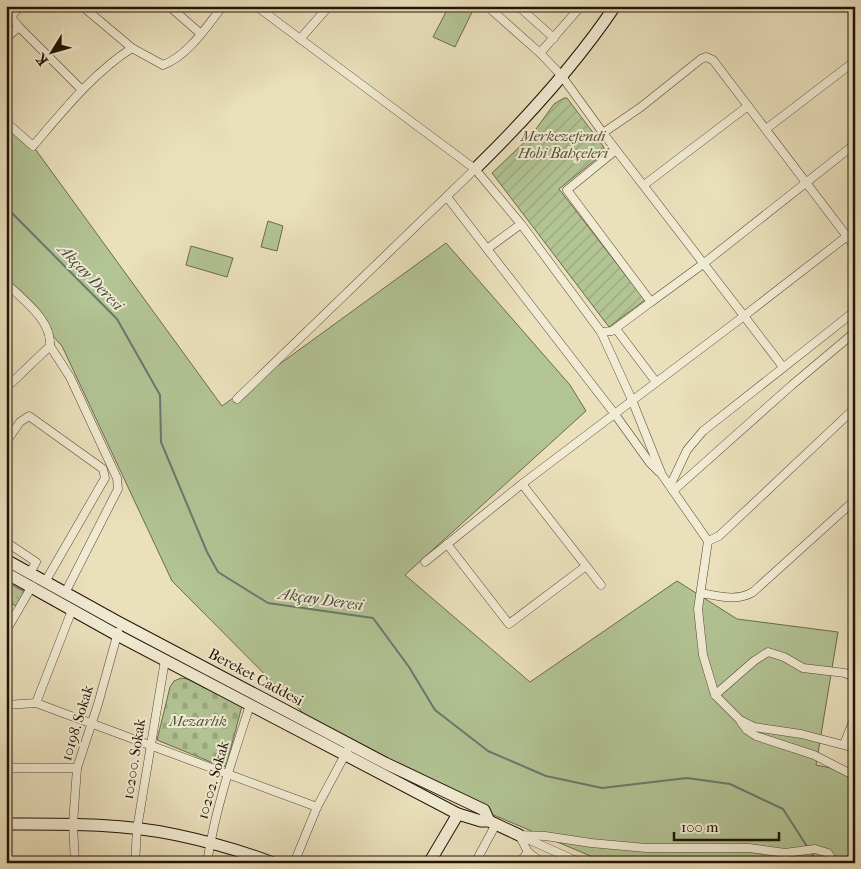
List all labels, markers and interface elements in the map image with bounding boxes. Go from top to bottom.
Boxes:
north arrow [28,28,78,78]
text: K [32,50,52,69]
park label: Merkezefendi Hobi Bahçeleri [517,127,610,162]
water label: Akçay Deresi [53,238,128,315]
water label: Akçay Deresi [276,583,366,615]
street label: Bereket Caddesi [205,644,307,710]
street label: 10198. Sokak [57,683,97,763]
park label: Mezarlık [168,712,227,730]
street label: 10200. Sokak [119,717,149,801]
street label: 10202. Sokak [193,738,233,821]
scale bar [674,809,778,841]
text: 100 m [681,818,719,836]

